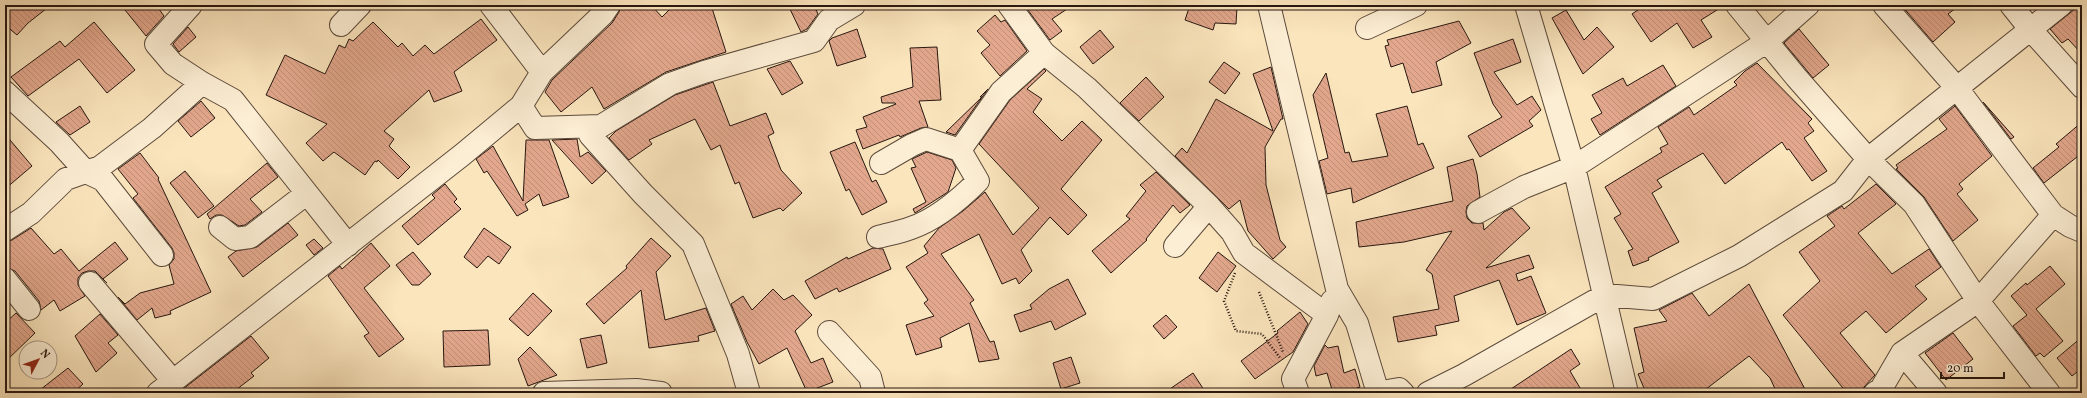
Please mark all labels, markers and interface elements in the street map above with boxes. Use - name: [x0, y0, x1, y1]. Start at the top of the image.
- north arrow: [18, 340, 58, 380]
- text: N: [36, 346, 53, 362]
- scale bar: [1941, 354, 2004, 380]
- text: 20 m: [1947, 361, 1974, 377]

